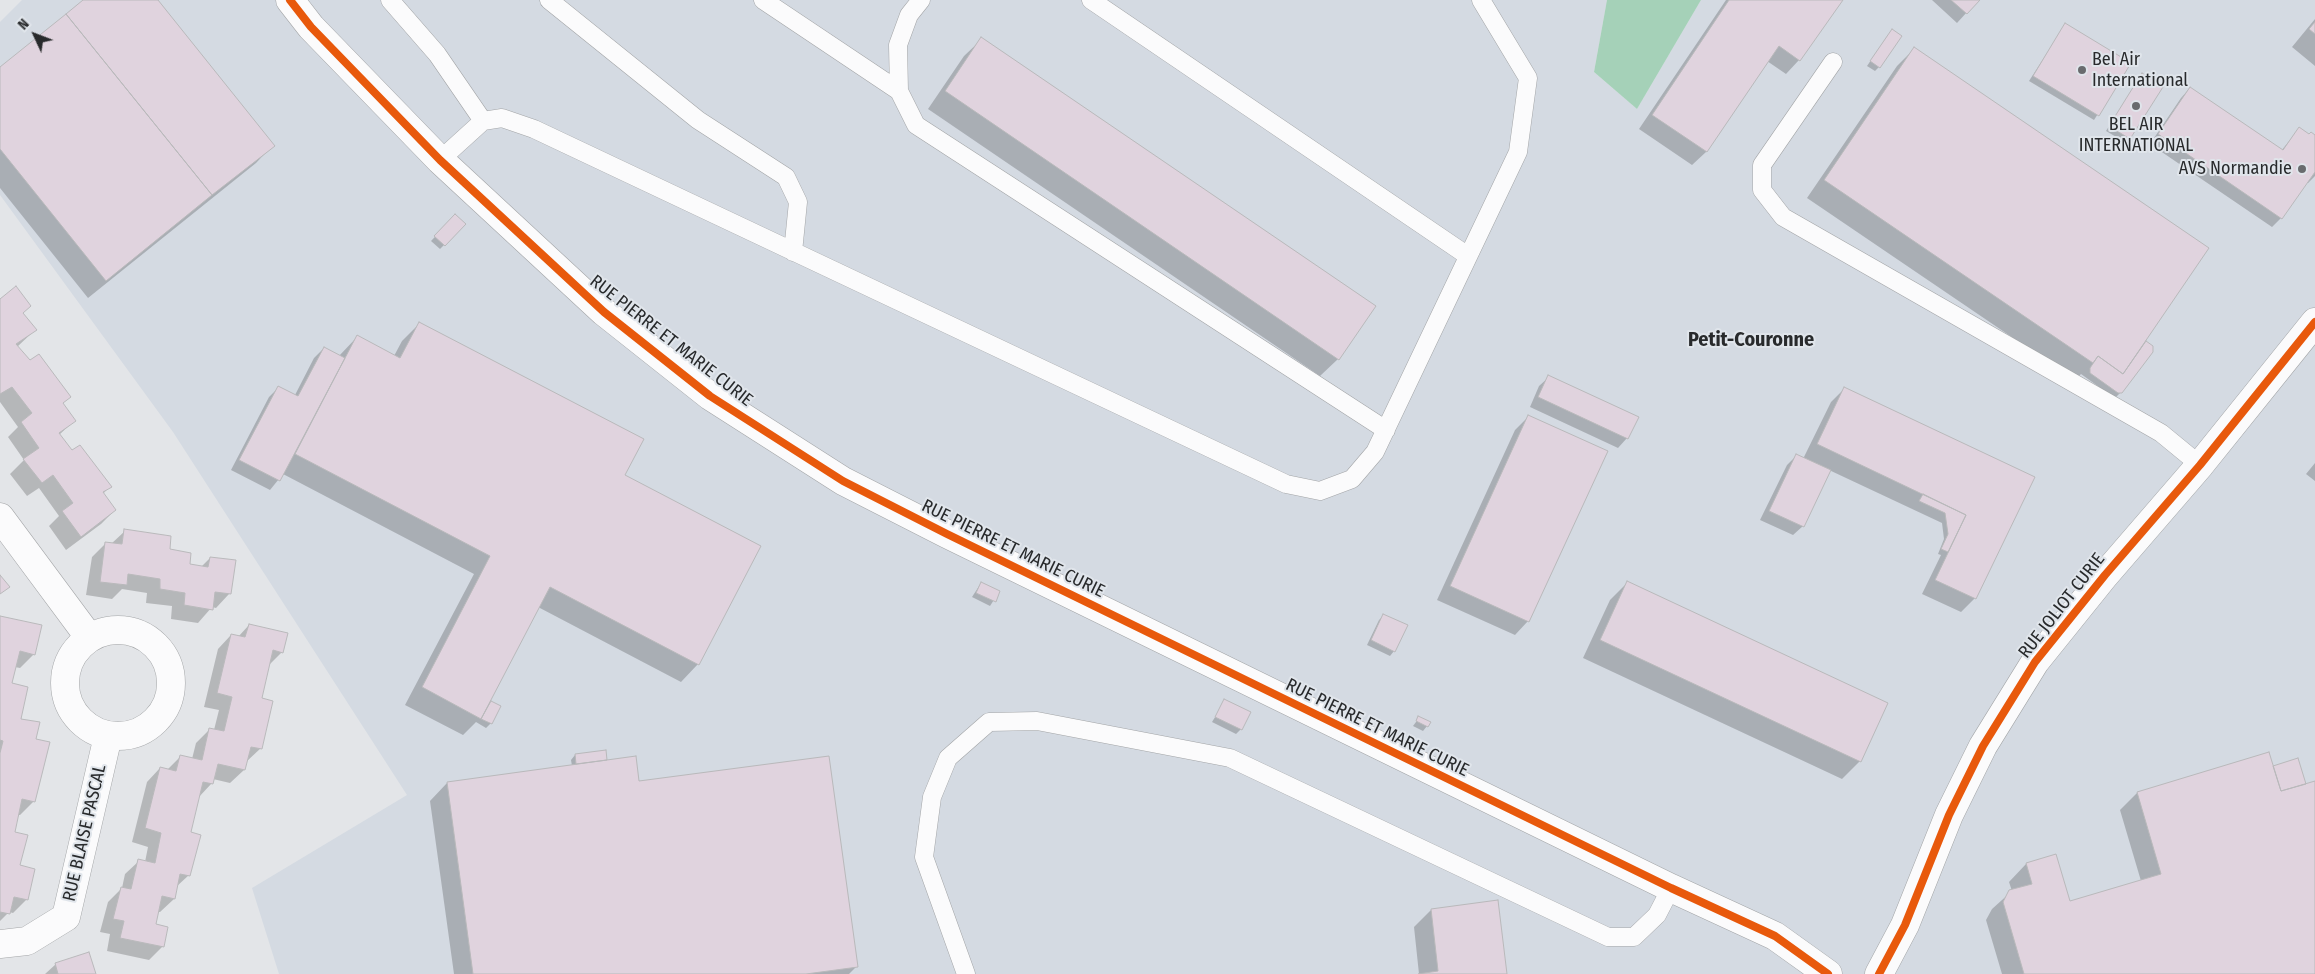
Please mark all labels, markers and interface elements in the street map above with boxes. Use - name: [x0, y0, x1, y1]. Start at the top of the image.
- north arrow: [10, 10, 60, 60]
- text: N: [15, 16, 33, 33]
- place label: Bel Air International: [2092, 49, 2188, 92]
- marker: Bel Air International: [2076, 64, 2088, 76]
- marker: BEL AIR INTERNATIONAL: [2130, 100, 2142, 112]
- place label: BEL AIR INTERNATIONAL: [2079, 114, 2193, 156]
- place label: AVS Normandie: [2179, 158, 2292, 180]
- marker: AVS Normandie: [2296, 163, 2308, 175]
- street label: RUE PIERRE ET MARIE CURIE: [585, 271, 757, 411]
- district label: Petit-Couronne: [1688, 328, 1814, 352]
- street label: RUE PIERRE ET MARIE CURIE: [918, 495, 1108, 603]
- street label: RUE JOLIOT CURIE: [2014, 549, 2110, 663]
- street label: RUE PIERRE ET MARIE CURIE: [1282, 674, 1472, 782]
- street label: RUE BLAISE PASCAL: [59, 762, 111, 904]

